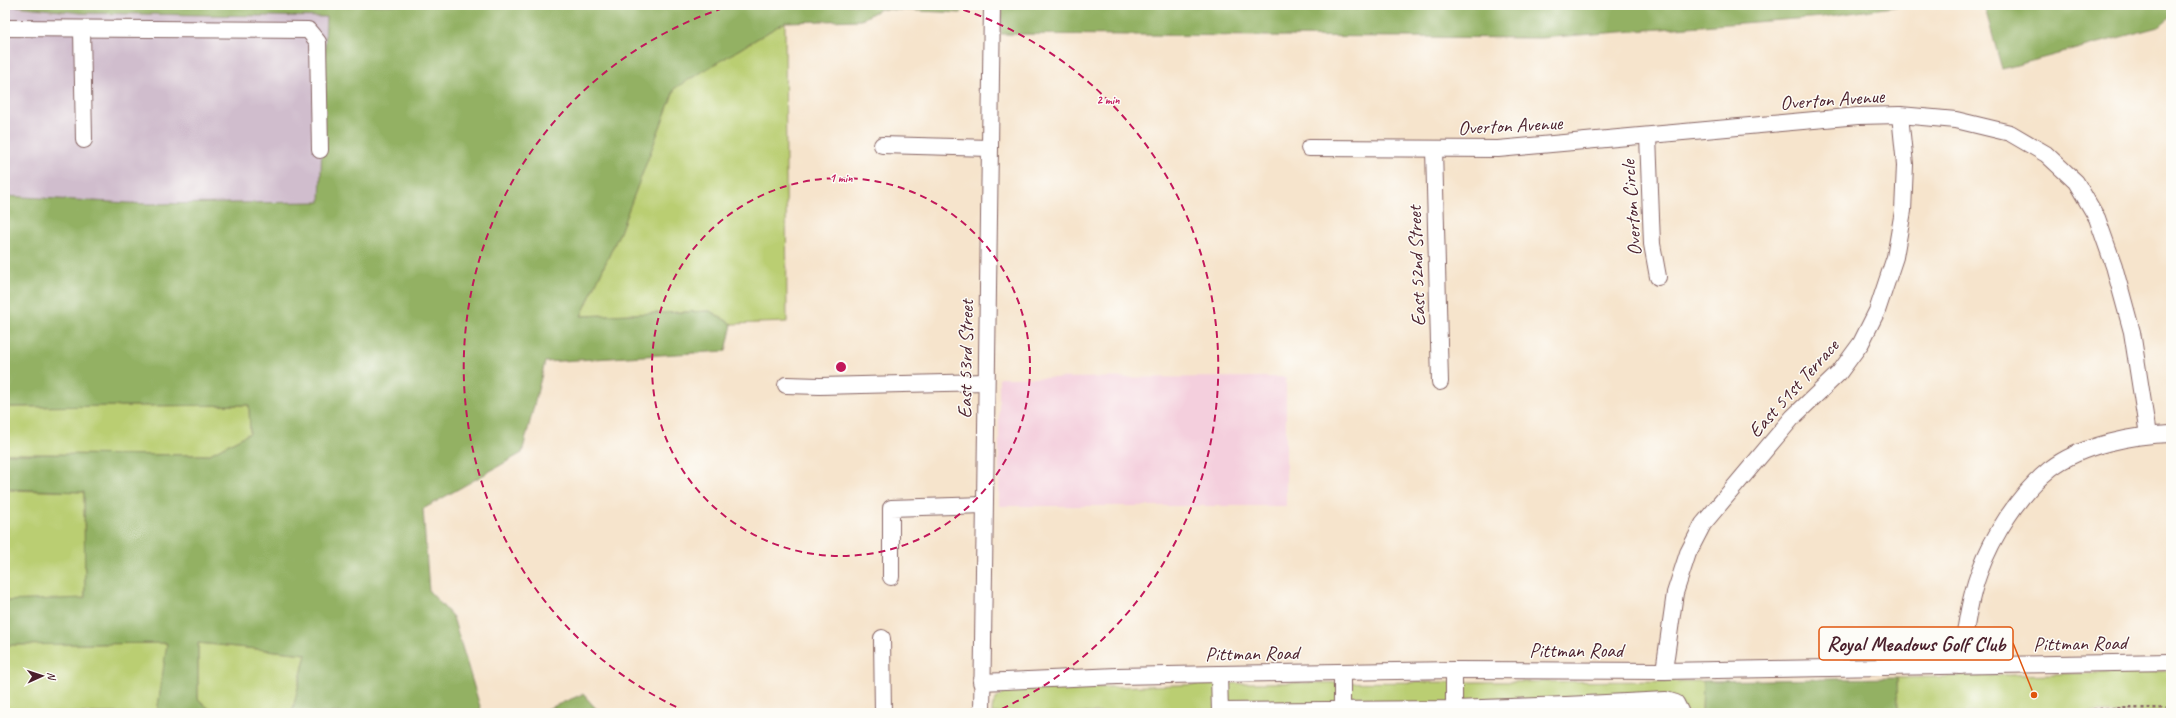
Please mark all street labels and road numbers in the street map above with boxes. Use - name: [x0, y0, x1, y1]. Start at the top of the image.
- street label: Overton Avenue: [1779, 83, 1886, 116]
- street label: Overton Avenue: [1457, 110, 1564, 141]
- street label: Overton Circle: [1616, 158, 1647, 257]
- street label: East 52nd Street: [1402, 203, 1431, 327]
- street label: East 53rd Street: [952, 297, 979, 419]
- street label: East 51st Terrace: [1743, 333, 1845, 443]
- street label: Pittman Road: [2033, 630, 2130, 657]
- street label: Pittman Road: [1529, 638, 1626, 663]
- street label: Pittman Road: [1205, 640, 1302, 667]

